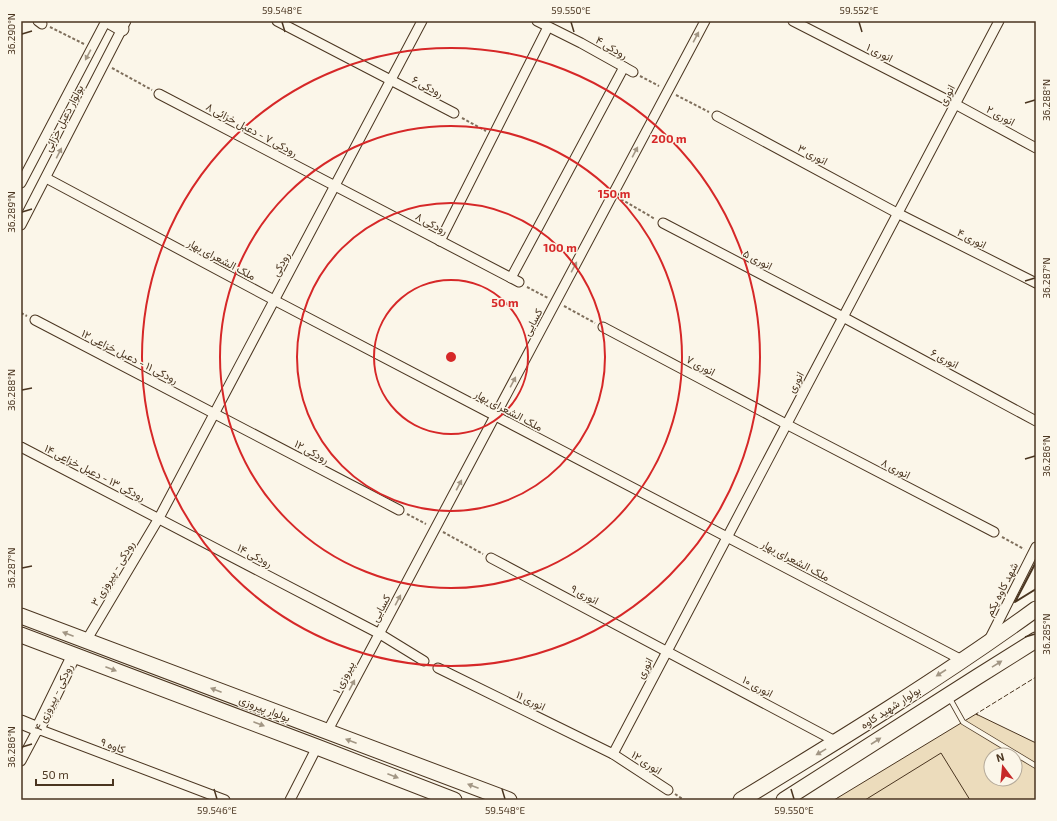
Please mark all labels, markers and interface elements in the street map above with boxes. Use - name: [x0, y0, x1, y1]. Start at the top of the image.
- text: 59.548°E: [262, 4, 302, 16]
- text: 59.550°E: [551, 4, 591, 16]
- text: 59.552°E: [840, 4, 879, 16]
- text: 36.290°N: [5, 13, 17, 55]
- one-way arrow: [693, 32, 699, 43]
- street label: رودکی ۴: [593, 33, 630, 62]
- street label: انوری ۱: [864, 40, 895, 65]
- one-way arrow: [85, 50, 91, 61]
- street label: رودکی ۶: [410, 72, 446, 101]
- text: 36.288°N: [1040, 79, 1052, 121]
- street label: بولوار دعبل خزائی: [41, 82, 86, 154]
- street label: انوری: [935, 82, 958, 108]
- street label: رودکی ۷ - دعبل خزائی ۸: [203, 99, 300, 160]
- street label: انوری ۲: [984, 102, 1017, 129]
- text: 200 m: [651, 131, 687, 145]
- street label: انوری ۳: [795, 141, 830, 168]
- one-way arrow: [632, 146, 638, 158]
- one-way arrow: [55, 148, 62, 159]
- text: 150 m: [598, 186, 630, 200]
- text: 36.289°N: [5, 191, 17, 233]
- street label: رودکی ۸: [413, 209, 451, 238]
- street label: انوری ۴: [955, 225, 989, 252]
- street label: ملک الشعرای بهار: [184, 235, 258, 283]
- text: 100 m: [543, 240, 577, 254]
- street label: انوری ۵: [741, 246, 775, 273]
- street label: رودکی: [268, 249, 293, 279]
- text: 36.287°N: [1040, 257, 1052, 299]
- one-way arrow: [571, 261, 577, 273]
- text: 50 m: [491, 295, 519, 309]
- street label: کسایی: [519, 306, 546, 338]
- street label: رودکی ۱۱ - دعبل خزاعی ۱۲: [79, 326, 181, 387]
- street label: انوری ۶: [928, 345, 961, 372]
- centre of rings: [444, 350, 458, 364]
- street label: انوری ۷: [684, 352, 718, 379]
- text: 36.288°N: [5, 369, 17, 411]
- street label: انوری: [784, 369, 807, 395]
- one-way arrow: [510, 376, 517, 388]
- street label: ملک الشعرای بهار: [471, 386, 545, 434]
- text: 36.286°N: [1040, 435, 1052, 477]
- street label: رودکی ۱۲: [292, 437, 332, 466]
- street label: رودکی ۱۳ - دعبل خزاعی ۱۴: [42, 441, 148, 504]
- street label: انوری ۸: [879, 455, 913, 482]
- one-way arrow: [455, 479, 462, 491]
- street label: ملک الشعرای بهار: [758, 536, 832, 584]
- street label: رودکی - پیروزی ۳: [87, 538, 138, 609]
- street label: رودکی ۱۴: [235, 540, 275, 571]
- text: 36.287°N: [5, 547, 17, 589]
- street label: شهد کاوه یکم: [982, 560, 1022, 619]
- street label: انوری ۹: [568, 581, 601, 608]
- street label: کسایی: [367, 592, 394, 624]
- one-way arrow: [395, 594, 401, 605]
- text: 36.285°N: [1040, 613, 1052, 655]
- one-way arrow: [62, 630, 74, 636]
- street label: انوری: [633, 655, 656, 681]
- street label: پیروزی ۱: [329, 659, 359, 696]
- street label: رودکی - پیروزی ۴: [31, 661, 77, 733]
- one-way arrow: [991, 661, 1003, 668]
- one-way arrow: [105, 666, 117, 672]
- one-way arrow: [936, 670, 947, 677]
- street label: انوری ۱۰: [740, 673, 775, 700]
- one-way arrow: [349, 679, 356, 691]
- street label: بولوار شهید کاوه: [857, 683, 923, 732]
- one-way arrow: [210, 686, 222, 692]
- street label: انوری ۱۱: [514, 687, 548, 714]
- street label: بولوار پیروزی: [237, 692, 292, 726]
- one-way arrow: [253, 722, 265, 728]
- text: 36.286°N: [5, 726, 17, 768]
- street label: کاوه ۹: [98, 734, 127, 757]
- one-way arrow: [344, 737, 356, 743]
- one-way arrow: [870, 738, 881, 745]
- street label: انوری ۱۲: [629, 747, 665, 777]
- north arrow: [983, 747, 1023, 787]
- one-way arrow: [815, 748, 827, 755]
- text: N: [994, 750, 1006, 764]
- scale bar: [36, 761, 113, 787]
- text: 50 m: [42, 767, 69, 781]
- one-way arrow: [388, 774, 400, 780]
- one-way arrow: [466, 783, 478, 789]
- text: 59.546°E: [197, 804, 237, 816]
- text: 59.548°E: [485, 804, 525, 816]
- text: 59.550°E: [774, 804, 814, 816]

